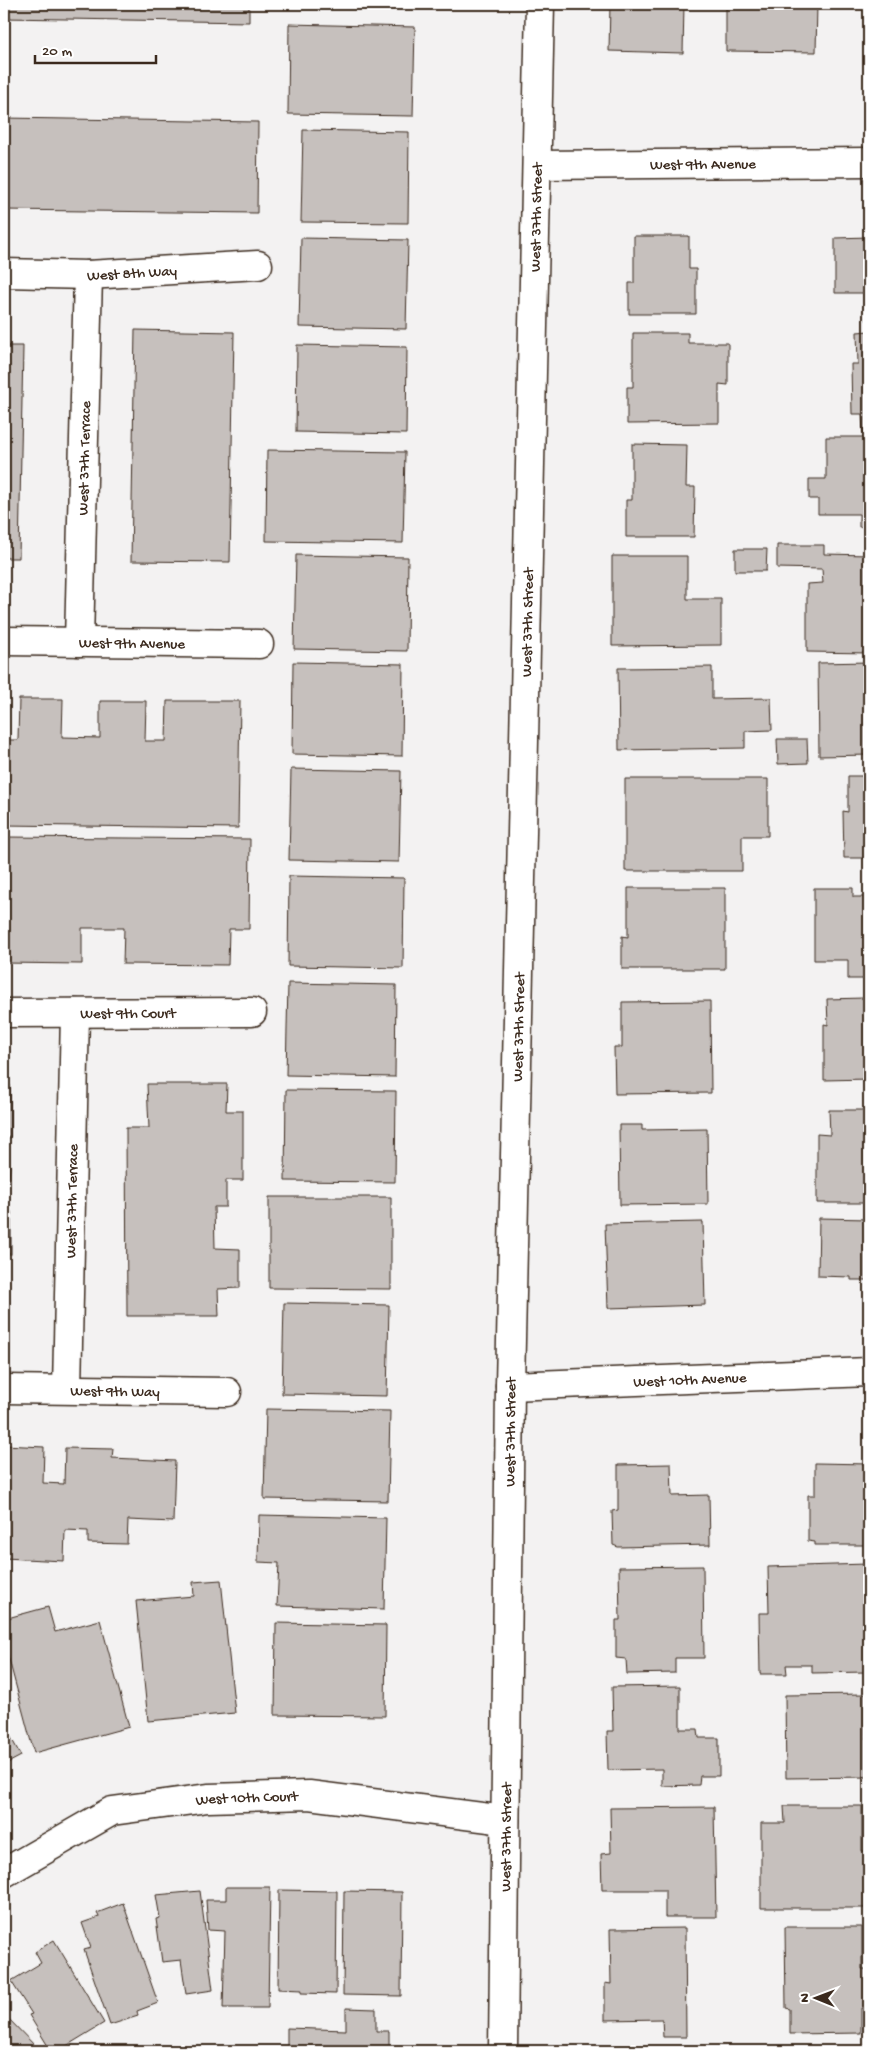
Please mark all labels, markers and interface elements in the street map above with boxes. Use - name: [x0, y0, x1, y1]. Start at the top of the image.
- scale bar: [35, 32, 156, 64]
- text: 20 m: [42, 43, 72, 61]
- street label: West 9th Avenue: [650, 156, 756, 175]
- street label: West 37th Street: [527, 161, 548, 272]
- street label: West 8th Way: [86, 263, 178, 286]
- street label: West 37th Terrace: [75, 400, 96, 516]
- street label: West 37th Street: [518, 566, 539, 677]
- street label: West 9th Avenue: [79, 635, 185, 654]
- street label: West 37th Street: [510, 971, 530, 1082]
- street label: West 9th Court: [80, 1005, 178, 1024]
- street label: West 37th Terrace: [63, 1143, 83, 1258]
- street label: West 10th Avenue: [633, 1370, 747, 1392]
- street label: West 37th Street: [502, 1375, 521, 1487]
- street label: West 9th Way: [70, 1383, 160, 1402]
- street label: West 37th Street: [498, 1781, 517, 1892]
- street label: West 10th Court: [195, 1788, 300, 1811]
- north arrow: [790, 1972, 840, 2022]
- text: N: [797, 1993, 814, 2003]

